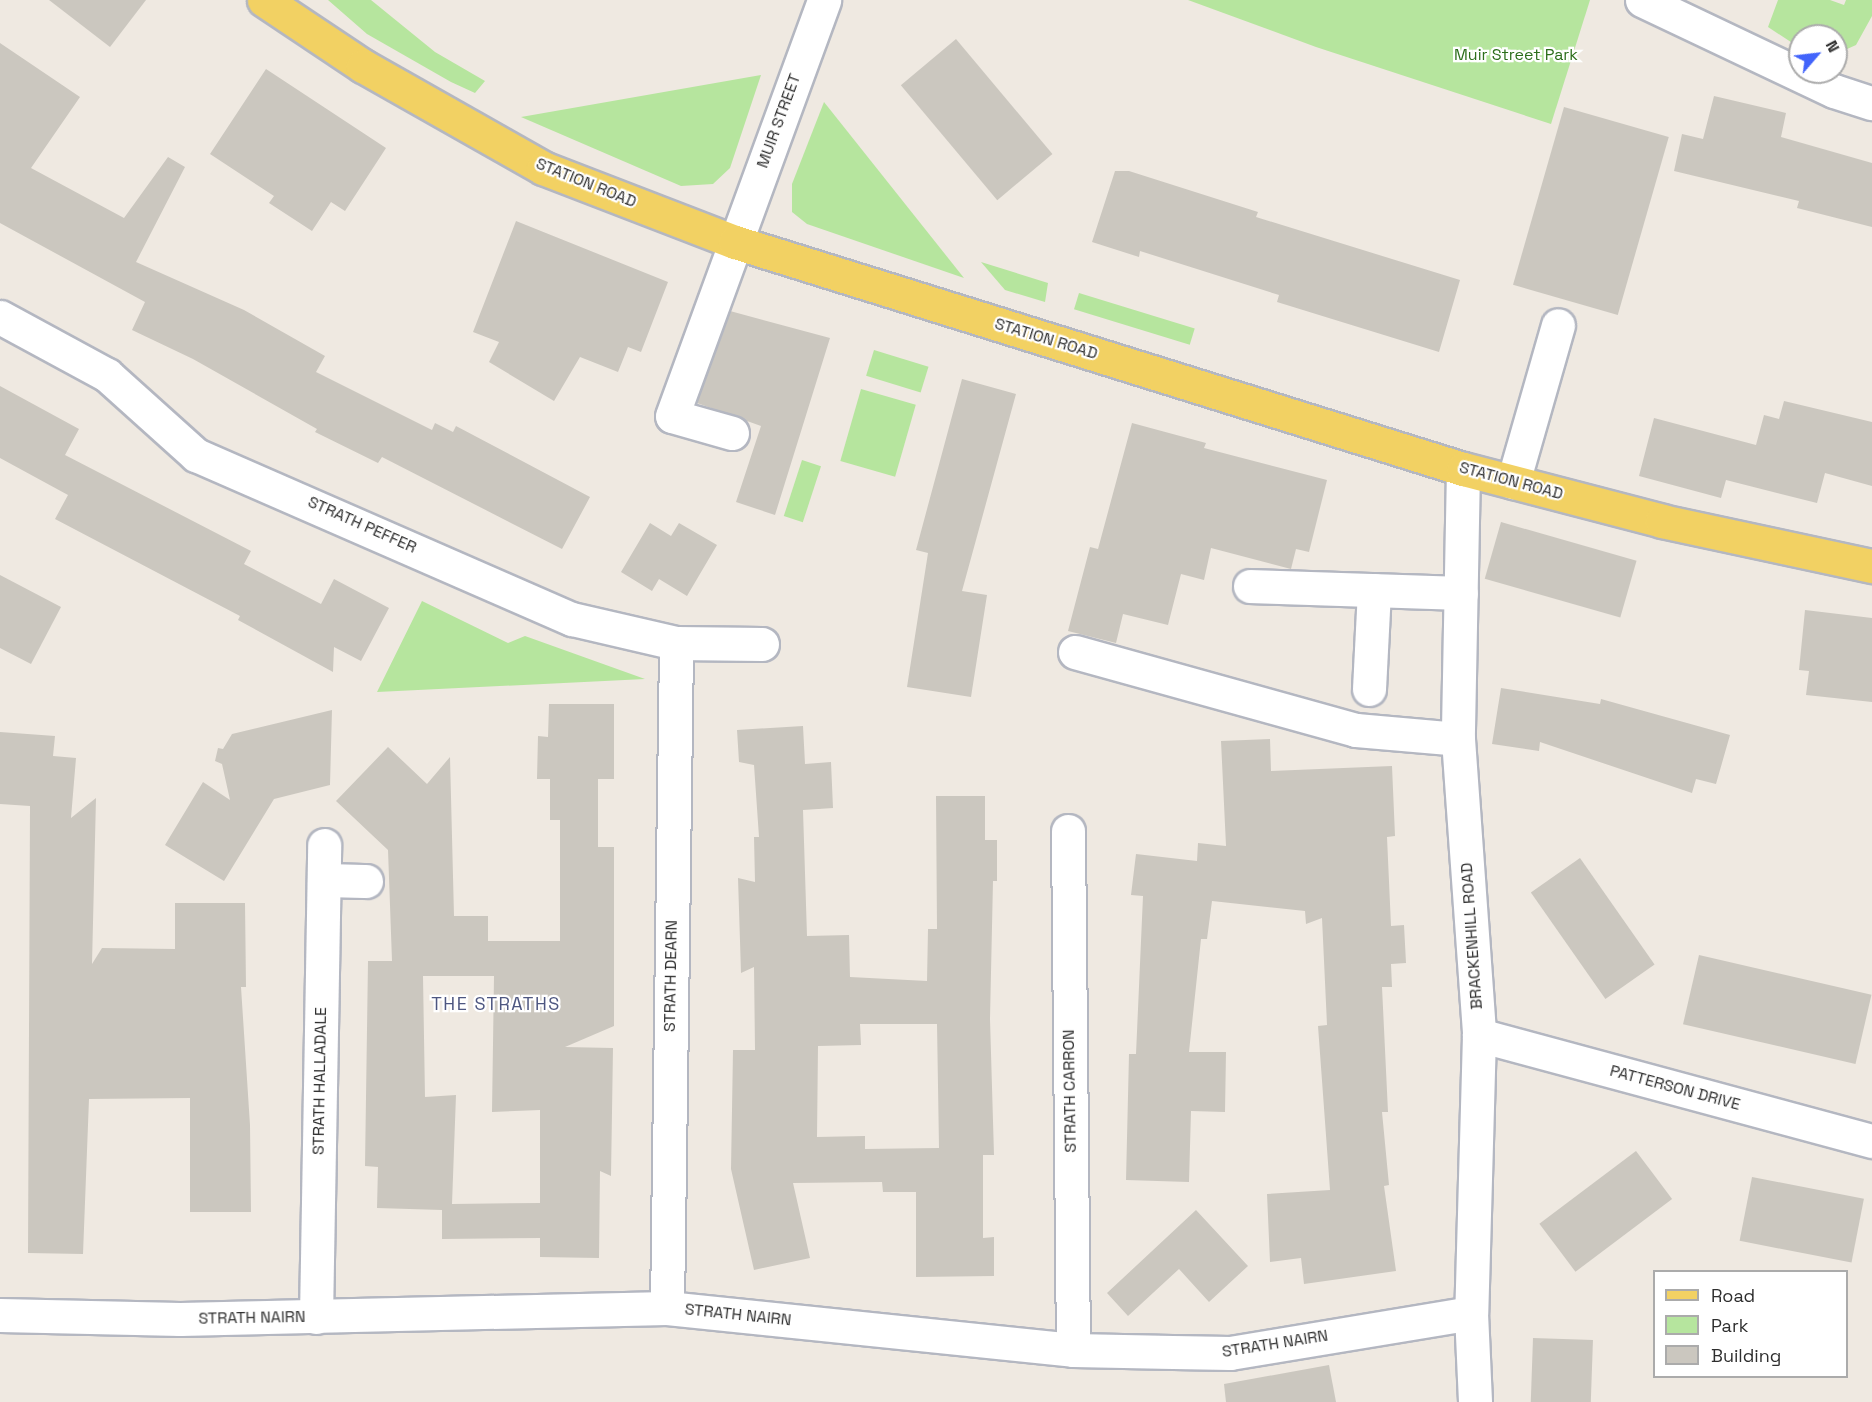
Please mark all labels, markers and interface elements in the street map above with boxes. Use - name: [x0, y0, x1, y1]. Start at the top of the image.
- north arrow: [1788, 24, 1848, 84]
- text: N: [1821, 37, 1844, 56]
- park label: Muir Street Park: [1454, 45, 1578, 65]
- street label: MUIR STREET: [753, 71, 805, 171]
- street label: STATION ROAD: [533, 154, 639, 212]
- street label: STATION ROAD: [992, 314, 1100, 364]
- street label: STATION ROAD: [1457, 458, 1565, 504]
- street label: STRATH PEFFER: [305, 492, 419, 558]
- street label: BRACKENHILL ROAD: [1457, 862, 1487, 1010]
- street label: STRATH DEARN: [660, 920, 682, 1032]
- district label: THE STRATHS: [431, 993, 561, 1015]
- street label: STRATH HALLADALE: [309, 1007, 331, 1155]
- street label: STRATH CARRON: [1059, 1029, 1081, 1153]
- street label: PATTERSON DRIVE: [1608, 1061, 1742, 1115]
- legend: [1653, 1270, 1848, 1378]
- text: Road: [1711, 1284, 1755, 1307]
- street label: STRATH NAIRN: [684, 1300, 792, 1330]
- street label: STRATH NAIRN: [198, 1307, 306, 1329]
- text: Park: [1711, 1314, 1748, 1337]
- street label: STRATH NAIRN: [1221, 1326, 1329, 1362]
- text: Building: [1711, 1344, 1781, 1367]

